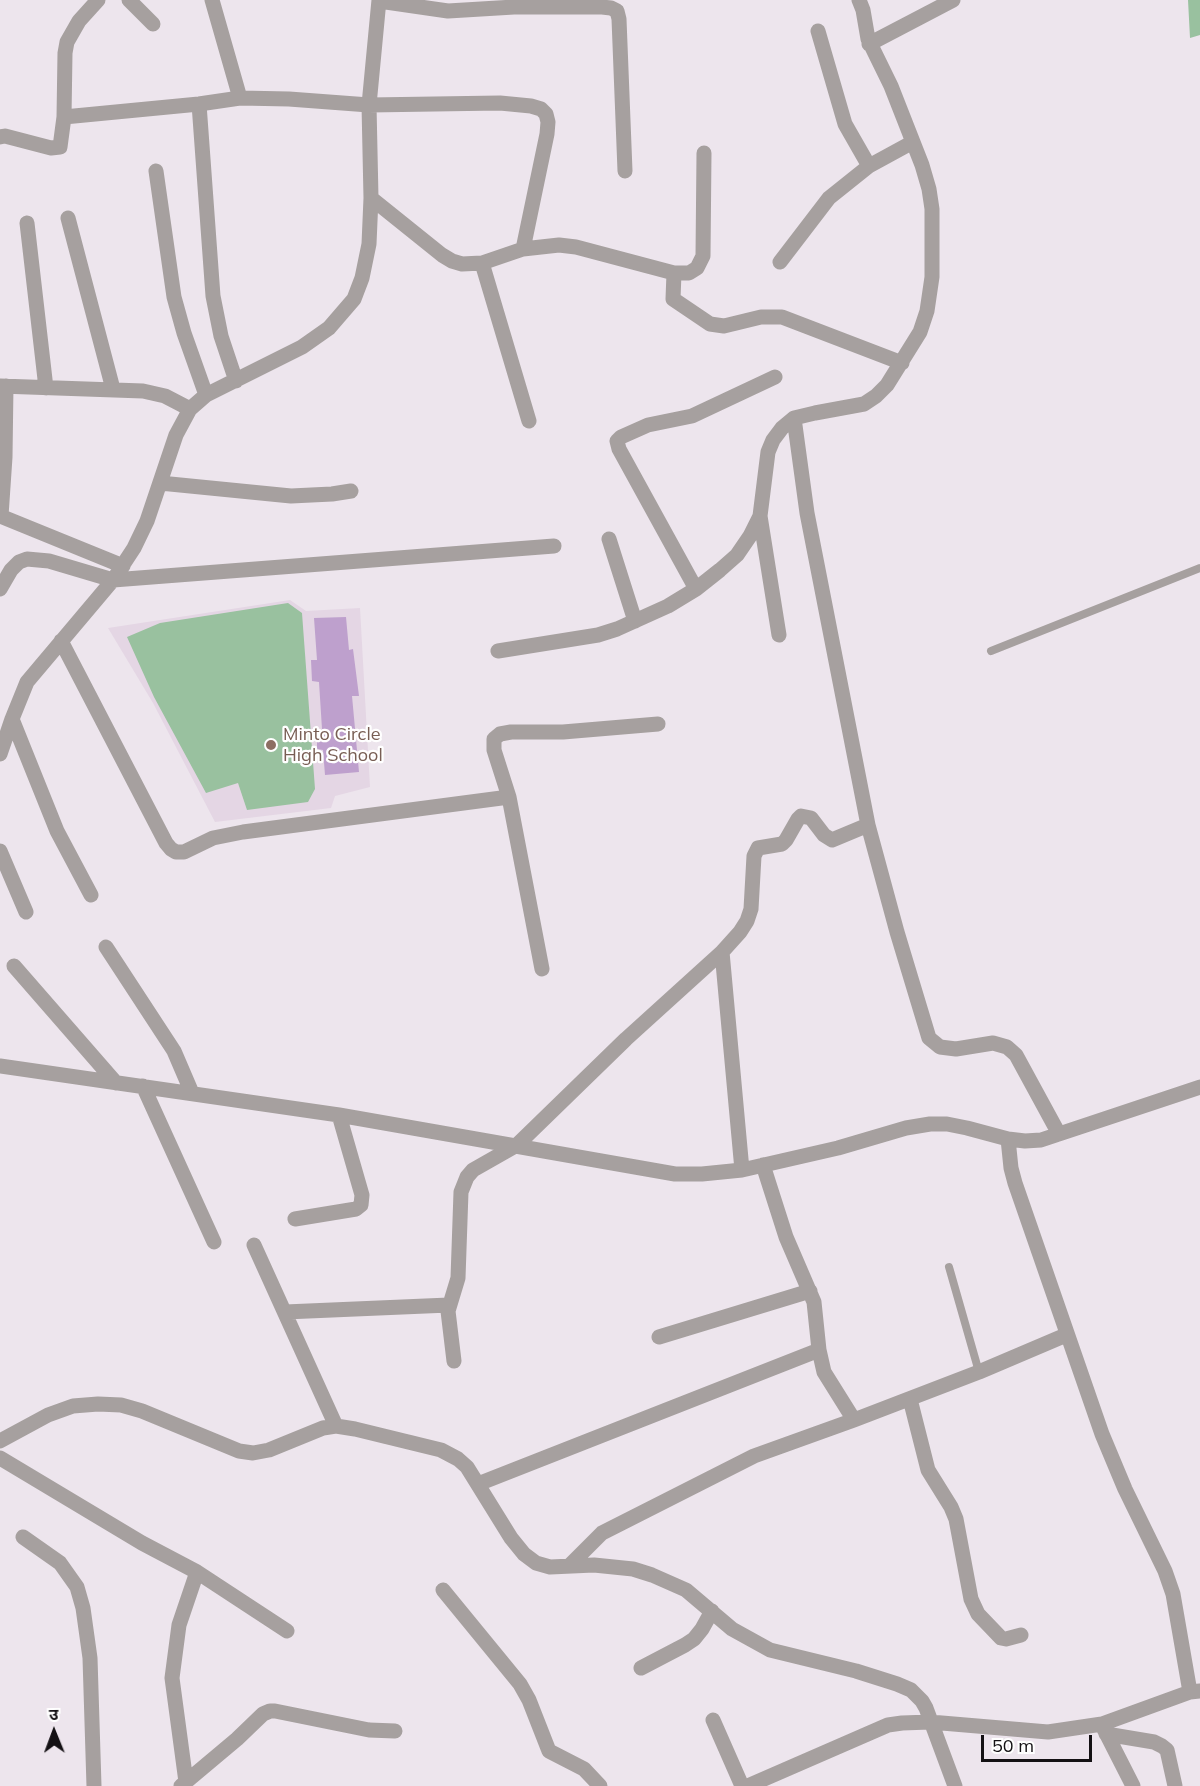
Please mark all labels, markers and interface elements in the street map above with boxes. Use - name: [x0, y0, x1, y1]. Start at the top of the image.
- place label: Minto Circle High School: [283, 724, 383, 766]
- marker: Minto Circle High School: [264, 738, 278, 752]
- north arrow: [24, 1702, 84, 1762]
- text: उ: [49, 1704, 59, 1724]
- scale bar: [984, 1723, 1095, 1761]
- text: 50 m: [992, 1734, 1034, 1757]

